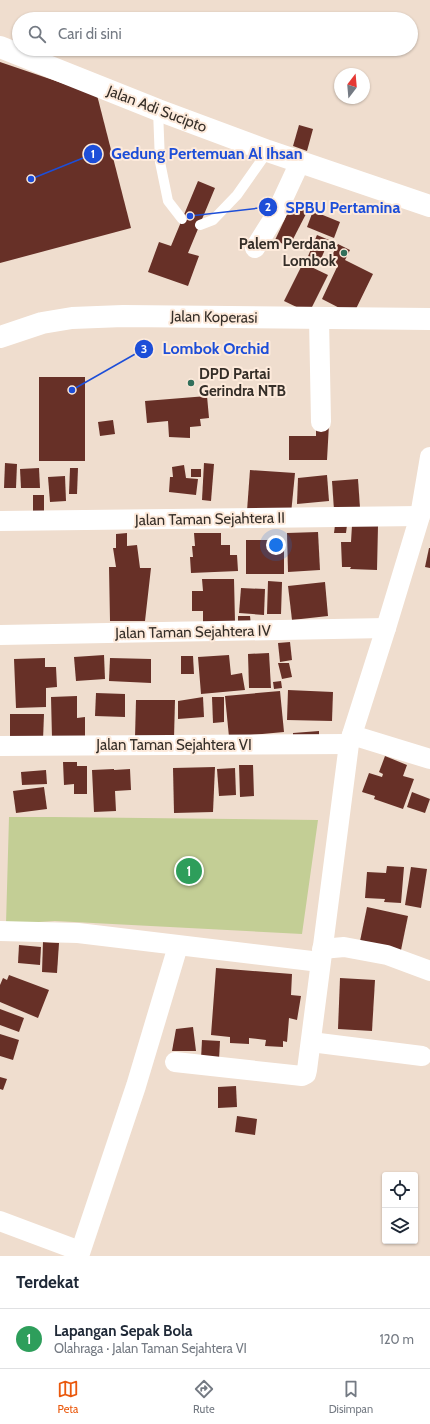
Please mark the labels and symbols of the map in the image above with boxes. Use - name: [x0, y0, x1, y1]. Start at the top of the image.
- north arrow: [334, 68, 370, 104]
- street label: Jalan Adi Sucipto: [104, 81, 209, 136]
- callout: Gedung Pertemuan Al Ihsan: [83, 140, 311, 168]
- text: Gedung Pertemuan Al Ihsan: [111, 144, 303, 163]
- text: 1: [91, 146, 95, 161]
- callout: SPBU Pertamina: [258, 193, 409, 221]
- text: SPBU Pertamina: [286, 198, 400, 217]
- text: 2: [265, 199, 271, 214]
- place label: Palem Perdana Lombok: [239, 235, 337, 270]
- marker: Palem Perdana Lombok: [339, 248, 349, 258]
- street label: Jalan Koperasi: [169, 307, 258, 327]
- callout: Lombok Orchid: [134, 335, 277, 363]
- text: Lombok Orchid: [163, 339, 269, 358]
- text: 3: [141, 341, 147, 356]
- place label: DPD Partai Gerindra NTB: [199, 365, 286, 400]
- marker: DPD Partai Gerindra NTB: [186, 378, 196, 388]
- street label: Jalan Taman Sejahtera II: [134, 509, 285, 529]
- your location: [266, 535, 286, 555]
- street label: Jalan Taman Sejahtera IV: [114, 622, 272, 642]
- street label: Jalan Taman Sejahtera VI: [95, 736, 252, 754]
- pin: 1: [176, 856, 202, 886]

